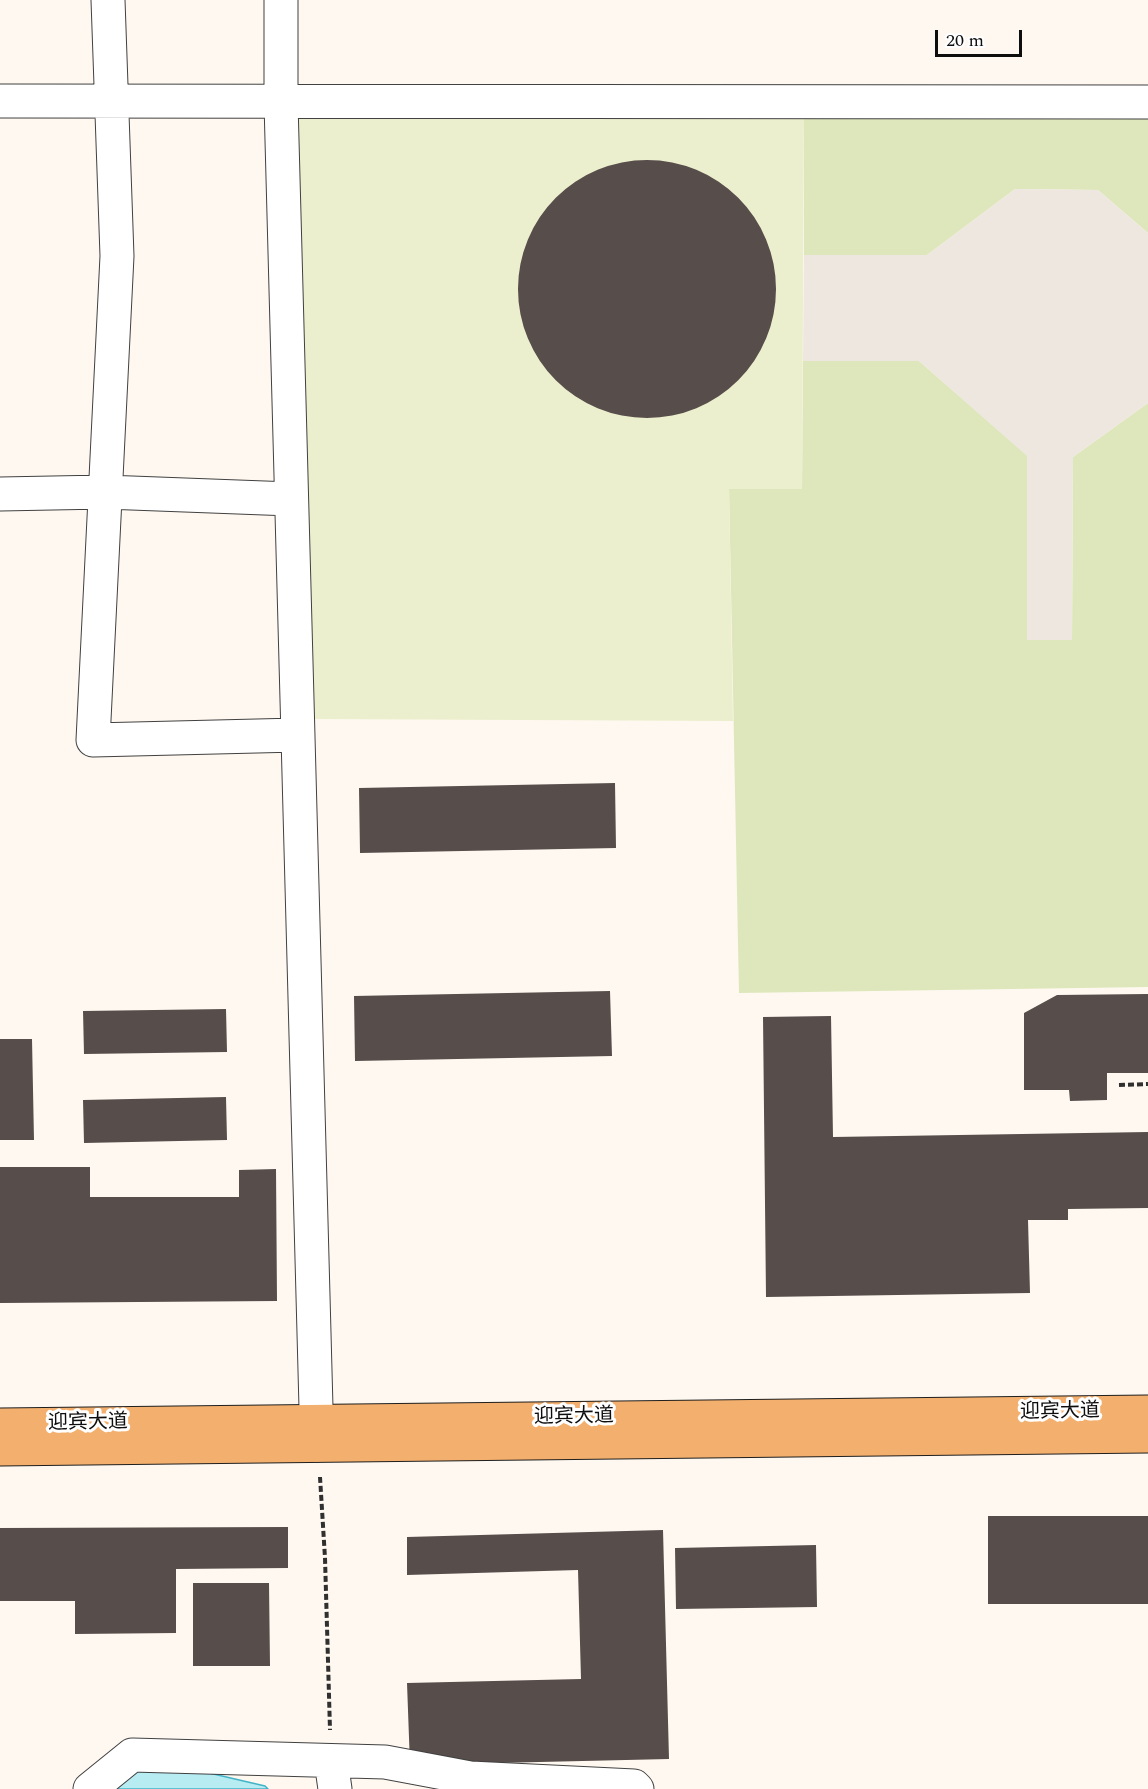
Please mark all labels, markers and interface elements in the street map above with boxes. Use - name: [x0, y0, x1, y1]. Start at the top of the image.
- scale bar: [938, 18, 1025, 56]
- text: 20 m: [946, 27, 984, 54]
- street label: 迎宾大道: [1020, 1400, 1100, 1426]
- street label: 迎宾大道: [534, 1405, 614, 1431]
- street label: 迎宾大道: [48, 1411, 128, 1437]

